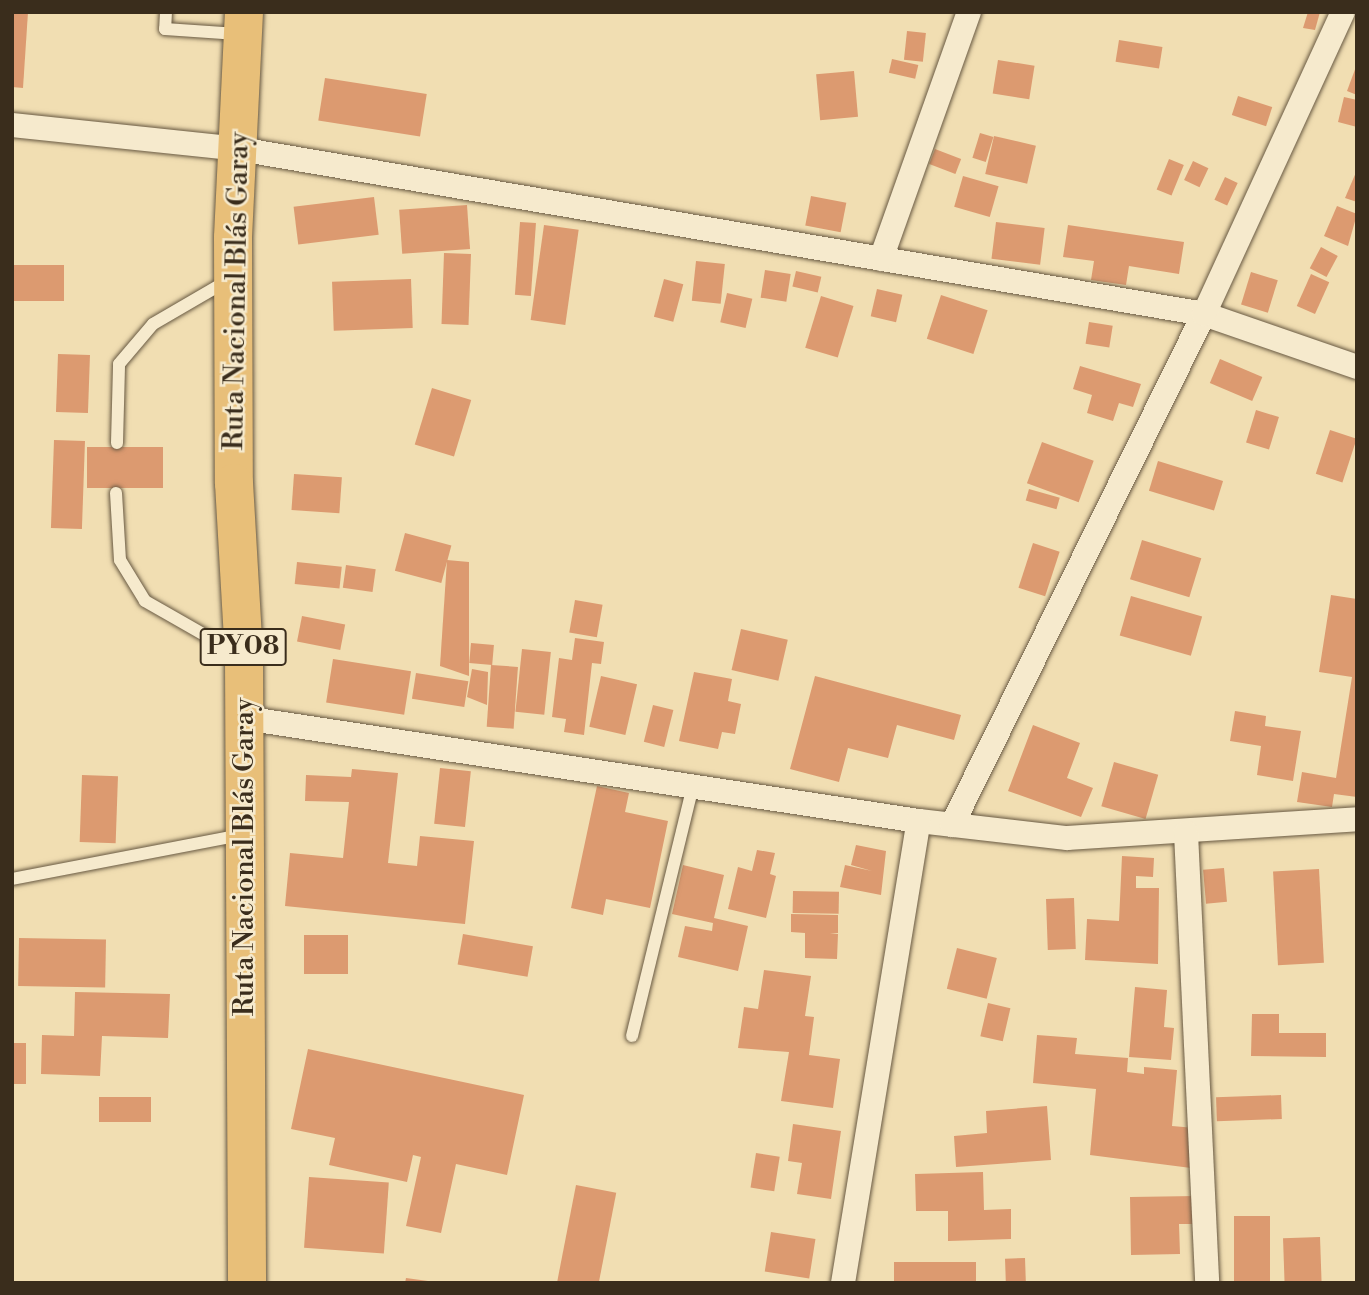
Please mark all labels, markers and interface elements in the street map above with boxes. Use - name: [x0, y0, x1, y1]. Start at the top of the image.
- street label: Ruta Nacional Blás Garay: [217, 131, 257, 451]
- road number: PY08: [199, 624, 287, 670]
- street label: Ruta Nacional Blás Garay: [228, 698, 262, 1016]

